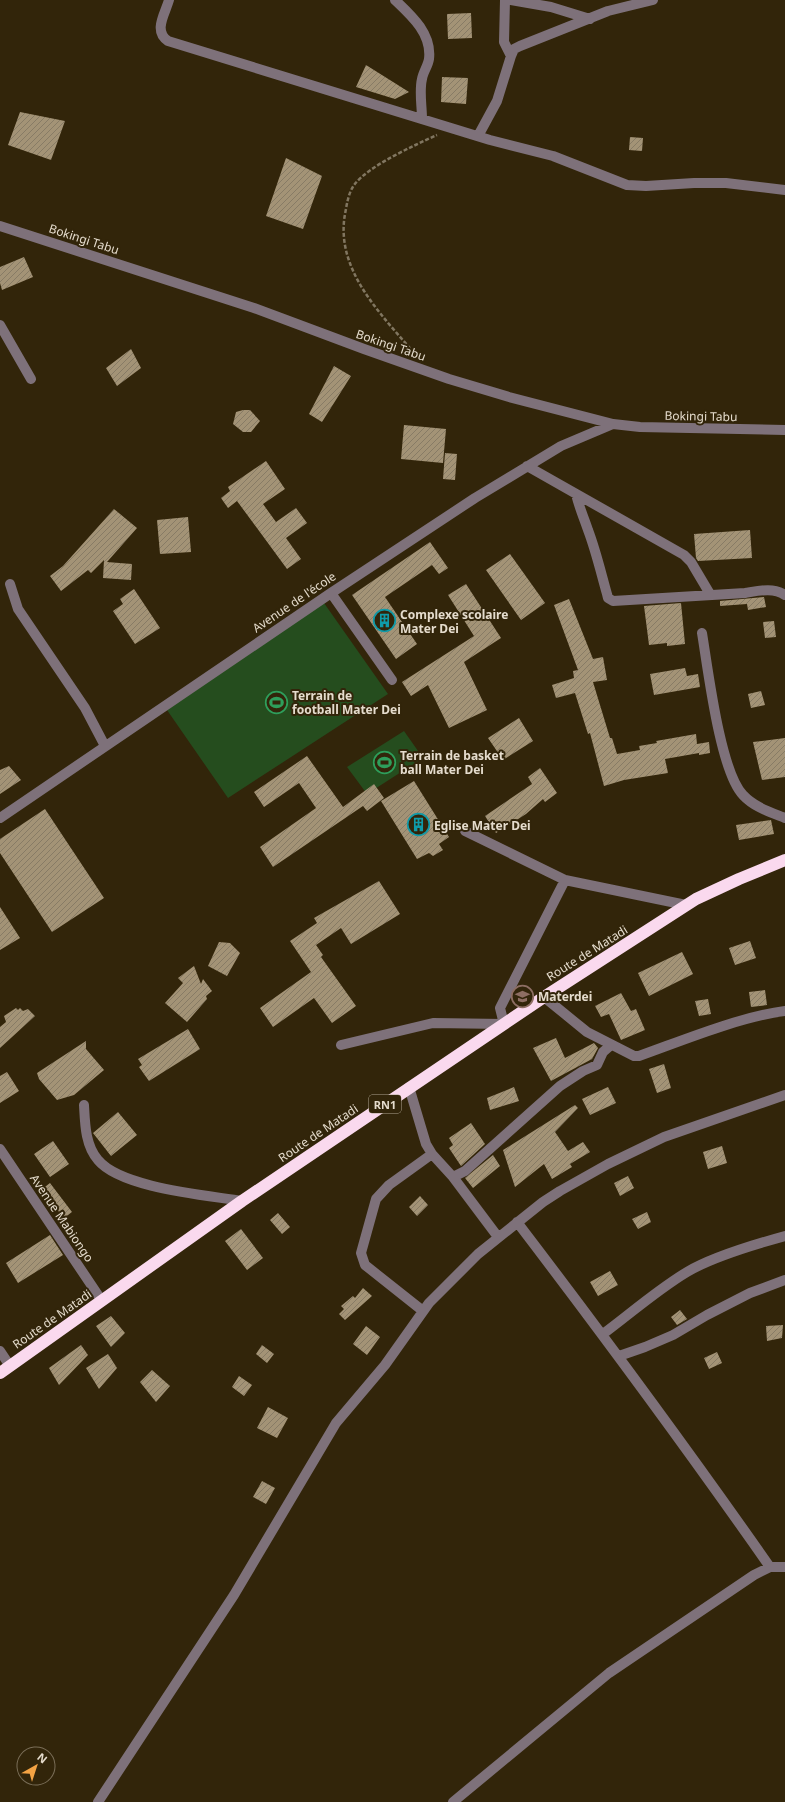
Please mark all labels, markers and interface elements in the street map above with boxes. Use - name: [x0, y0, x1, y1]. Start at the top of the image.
- street label: Bokingi Tabu: [47, 220, 121, 258]
- street label: Bokingi Tabu: [354, 325, 428, 365]
- street label: Bokingi Tabu: [664, 407, 738, 425]
- street label: Avenue de l'école: [249, 568, 339, 636]
- place label: Complexe scolaire Mater Dei: [400, 606, 508, 637]
- building icon: Complexe scolaire Mater Dei: [372, 608, 398, 634]
- place label: Terrain de football Mater Dei: [292, 687, 401, 718]
- sports icon: Terrain de football Mater Dei: [264, 689, 290, 715]
- place label: Terrain de basket ball Mater Dei: [400, 747, 504, 778]
- sports icon: Terrain de basket ball Mater Dei: [372, 749, 398, 775]
- building icon: Eglise Mater Dei: [406, 812, 432, 838]
- place label: Eglise Mater Dei: [434, 817, 531, 834]
- street label: Route de Matadi: [543, 921, 631, 985]
- school or university icon: Materdei: [510, 983, 536, 1009]
- place label: Materdei: [538, 988, 592, 1005]
- road number: RN1: [369, 1095, 401, 1113]
- street label: Route de Matadi: [275, 1100, 361, 1166]
- street label: Avenue Mabiongo: [26, 1171, 98, 1265]
- street label: Route de Matadi: [9, 1285, 95, 1353]
- north arrow: [16, 1746, 56, 1786]
- text: N: [34, 1749, 51, 1766]

